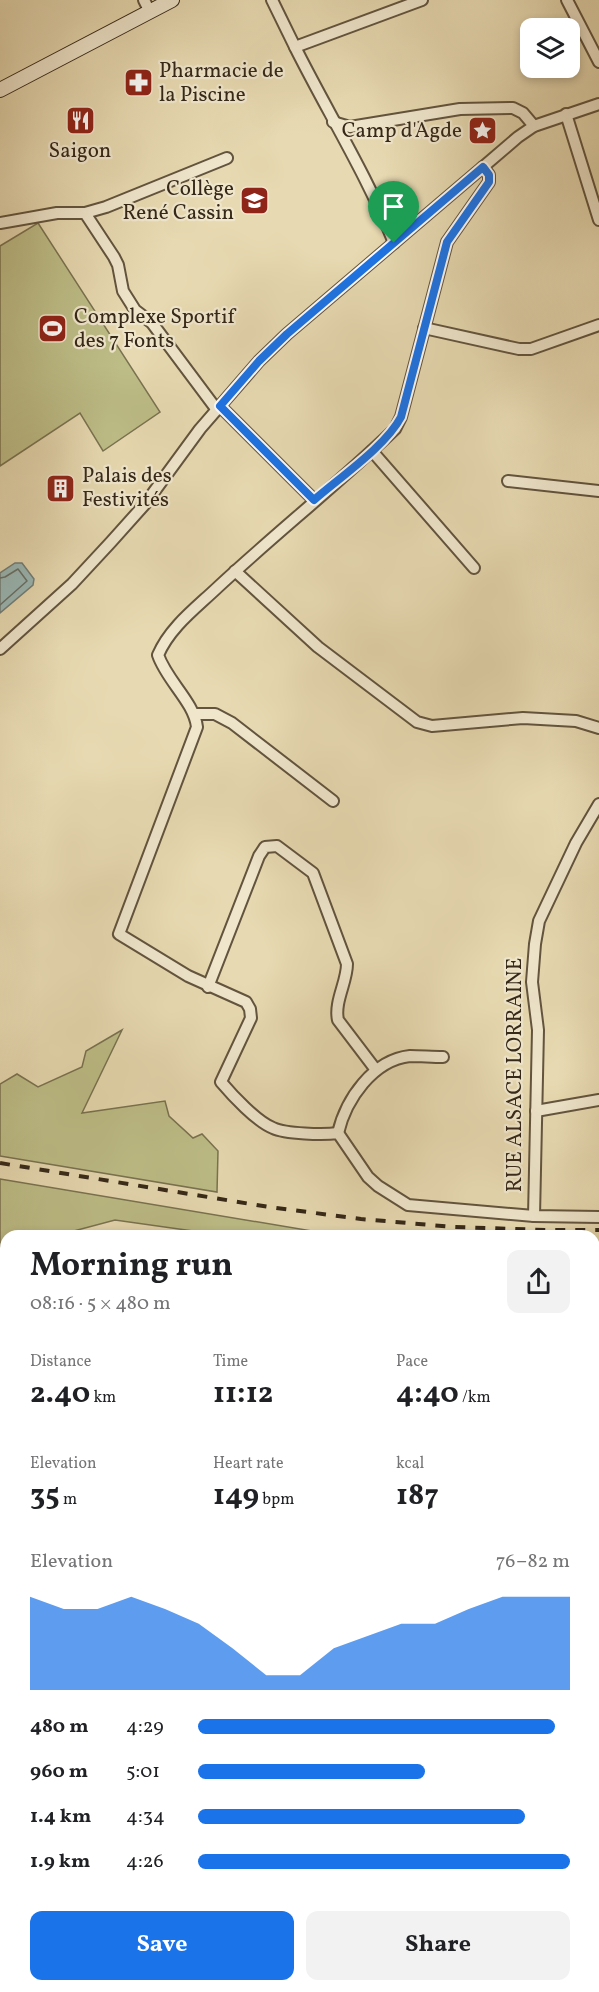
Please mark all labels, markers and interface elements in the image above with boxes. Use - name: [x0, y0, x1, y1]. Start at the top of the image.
- map controls: [520, 18, 580, 78]
- button: layers: [520, 18, 580, 78]
- place label: Pharmacie de la Piscine: [159, 57, 284, 110]
- pharmacy icon: Pharmacie de la Piscine: [122, 67, 154, 99]
- restaurant icon: Saigon: [64, 104, 96, 136]
- place icon: Camp d'Agde: [467, 115, 499, 147]
- place label: Camp d'Agde: [342, 117, 462, 146]
- place label: Saigon: [49, 137, 111, 166]
- place label: Collège René Cassin: [122, 175, 234, 228]
- pin: [368, 181, 419, 243]
- school or university icon: Collège René Cassin: [239, 185, 271, 217]
- icon: arrive: [377, 190, 410, 223]
- place label: Complexe Sportif des 7 Fonts: [74, 303, 236, 356]
- sports icon: Complexe Sportif des 7 Fonts: [37, 313, 69, 345]
- place label: Palais des Festivités: [82, 462, 172, 515]
- building icon: Palais des Festivités: [45, 472, 77, 504]
- street label: RUE ALSACE LORRAINE: [501, 958, 530, 1192]
- text: Morning run: [30, 1244, 233, 1290]
- button: share: [507, 1250, 570, 1313]
- text: 08:16 · 5 × 480 m: [30, 1290, 171, 1318]
- text: Distance: [30, 1351, 91, 1373]
- text: Time: [213, 1351, 248, 1373]
- text: Pace: [396, 1351, 428, 1373]
- text: 2.40: [30, 1373, 90, 1415]
- text: 11:12: [213, 1373, 273, 1415]
- text: 4:40: [396, 1373, 459, 1415]
- text: km: [90, 1387, 116, 1409]
- text: /km: [459, 1387, 491, 1409]
- text: Elevation: [30, 1453, 97, 1475]
- text: Heart rate: [213, 1453, 284, 1475]
- text: kcal: [396, 1453, 424, 1475]
- text: 35: [30, 1475, 60, 1517]
- text: 149: [213, 1475, 259, 1517]
- text: 187: [396, 1475, 439, 1517]
- text: m: [60, 1489, 77, 1511]
- text: bpm: [259, 1489, 294, 1511]
- text: Elevation: [30, 1548, 113, 1576]
- text: 76–82 m: [496, 1548, 570, 1576]
- text: 480 m: [30, 1713, 89, 1741]
- text: 4:29: [126, 1713, 164, 1741]
- text: 960 m: [30, 1758, 88, 1786]
- text: 5:01: [126, 1758, 160, 1786]
- text: 1.4 km: [30, 1803, 91, 1831]
- text: 4:34: [126, 1803, 165, 1831]
- text: 1.9 km: [30, 1848, 90, 1876]
- text: 4:26: [126, 1848, 164, 1876]
- button: Save: [30, 1911, 294, 1980]
- button: Share: [306, 1911, 570, 1980]

